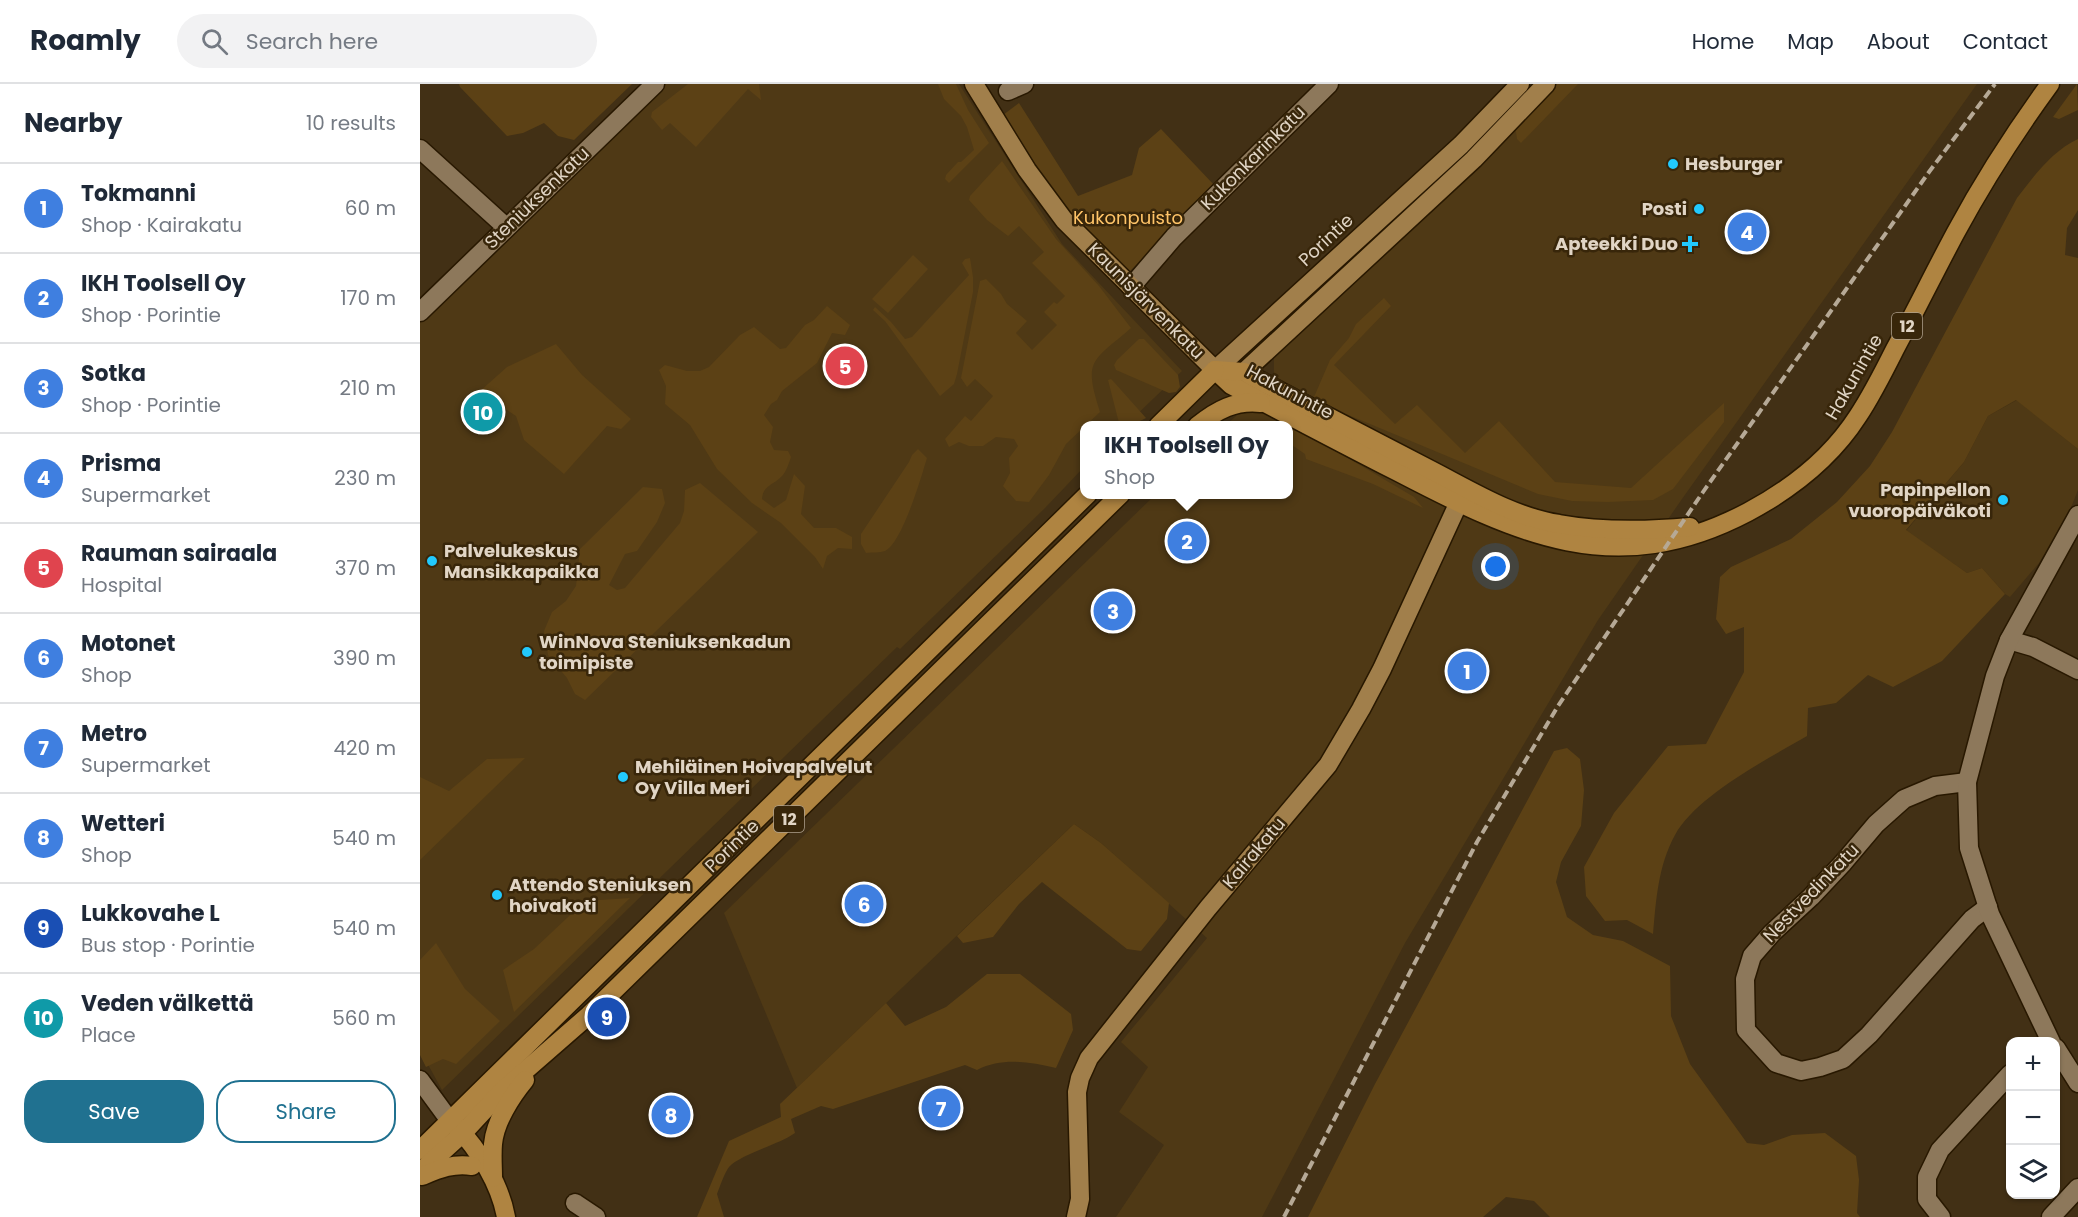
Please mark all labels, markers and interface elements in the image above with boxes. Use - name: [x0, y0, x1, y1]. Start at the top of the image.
- search box: [177, 14, 597, 68]
- text: Roamly: [30, 21, 141, 60]
- icon: search: [198, 25, 231, 58]
- text: Search here: [246, 26, 378, 57]
- text: Home: [1692, 27, 1754, 56]
- text: Map: [1787, 27, 1834, 56]
- text: About: [1867, 27, 1930, 56]
- text: Contact: [1963, 27, 2048, 56]
- street label: Kukonkarinkatu: [1195, 100, 1310, 215]
- text: Nearby: [24, 105, 122, 141]
- text: 10 results: [306, 109, 396, 137]
- street label: Steniuksenkatu: [479, 141, 594, 254]
- place label: Hesburger: [1685, 151, 1783, 176]
- marker: Hesburger: [1666, 157, 1680, 171]
- text: Tokmanni: [81, 178, 196, 209]
- text: 1: [40, 194, 47, 222]
- text: 60 m: [345, 194, 396, 222]
- place label: Posti: [1642, 196, 1687, 221]
- marker: Posti: [1692, 202, 1706, 216]
- park label: Kukonpuisto: [1073, 205, 1183, 230]
- street label: Porintie: [1293, 208, 1359, 272]
- pin: 4: [1728, 210, 1766, 254]
- text: Shop · Kairakatu: [81, 211, 242, 239]
- place label: Apteekki Duo: [1555, 231, 1678, 256]
- street label: Kaunisjärvenkatu: [1083, 237, 1210, 364]
- marker: Apteekki Duo: [1683, 237, 1697, 251]
- text: IKH Toolsell Oy: [81, 268, 246, 299]
- text: 2: [38, 284, 49, 312]
- text: 170 m: [340, 284, 396, 312]
- text: Shop · Porintie: [81, 301, 221, 329]
- road number: 12: [1892, 313, 1922, 339]
- street label: Hakunintie: [1819, 329, 1888, 424]
- pin: 5: [826, 344, 864, 388]
- text: Sotka: [81, 358, 146, 389]
- street label: Hakunintie: [1242, 358, 1338, 425]
- text: 3: [37, 374, 50, 402]
- text: 210 m: [340, 374, 396, 402]
- pin: 10: [464, 390, 502, 434]
- text: Shop · Porintie: [81, 391, 221, 419]
- popup: [1080, 421, 1293, 499]
- text: IKH Toolsell Oy: [1104, 430, 1269, 461]
- text: Prisma: [81, 448, 161, 479]
- text: Shop: [1104, 463, 1155, 491]
- text: 4: [37, 464, 50, 492]
- text: 230 m: [334, 464, 396, 492]
- place label: Papinpellon vuoropäiväkoti: [1849, 477, 1991, 523]
- text: Supermarket: [81, 481, 210, 509]
- marker: Papinpellon vuoropäiväkoti: [1996, 493, 2010, 507]
- pin: 2: [1168, 518, 1206, 564]
- text: Rauman sairaala: [81, 538, 277, 569]
- place label: Palvelukeskus Mansikkapaikka: [444, 538, 599, 584]
- your location: [1481, 552, 1510, 581]
- text: 5: [37, 554, 50, 582]
- text: 370 m: [335, 554, 396, 582]
- marker: Palvelukeskus Mansikkapaikka: [425, 554, 439, 568]
- text: Hospital: [81, 571, 162, 599]
- pin: 3: [1094, 588, 1132, 634]
- text: Motonet: [81, 628, 175, 659]
- place label: WinNova Steniuksenkadun toimipiste: [539, 629, 791, 675]
- text: 6: [37, 644, 50, 672]
- text: 390 m: [333, 644, 396, 672]
- marker: WinNova Steniuksenkadun toimipiste: [520, 645, 534, 659]
- pin: 1: [1448, 648, 1486, 694]
- text: Shop: [81, 661, 132, 689]
- text: Metro: [81, 718, 147, 749]
- text: 7: [38, 734, 49, 762]
- text: 420 m: [333, 734, 396, 762]
- text: Supermarket: [81, 751, 210, 779]
- place label: Mehiläinen Hoivapalvelut Oy Villa Meri: [635, 754, 872, 800]
- marker: Mehiläinen Hoivapalvelut Oy Villa Meri: [616, 770, 630, 784]
- road number: 12: [774, 806, 804, 832]
- text: Wetteri: [81, 808, 165, 839]
- street label: Kairakatu: [1216, 812, 1291, 894]
- street label: Porintie: [699, 813, 764, 878]
- text: 8: [37, 824, 50, 852]
- text: 540 m: [332, 824, 396, 852]
- street label: Nestvedinkatu: [1757, 838, 1864, 948]
- text: Shop: [81, 841, 132, 869]
- place label: Attendo Steniuksen hoivakoti: [509, 872, 691, 918]
- pin: 6: [844, 882, 884, 926]
- marker: Attendo Steniuksen hoivakoti: [490, 888, 504, 902]
- text: Lukkovahe L: [81, 898, 220, 929]
- text: 9: [37, 914, 50, 942]
- text: 540 m: [332, 914, 396, 942]
- text: Bus stop · Porintie: [81, 931, 255, 959]
- text: Veden välkettä: [81, 988, 254, 1019]
- pin: 9: [588, 994, 627, 1040]
- text: 10: [33, 1004, 54, 1032]
- text: 560 m: [332, 1004, 396, 1032]
- text: Place: [81, 1021, 136, 1049]
- map controls: [2006, 1037, 2060, 1199]
- button: +: [2006, 1037, 2060, 1091]
- button: Save: [24, 1080, 204, 1143]
- button: Share: [216, 1080, 396, 1143]
- pin: 7: [922, 1086, 960, 1130]
- button: −: [2006, 1091, 2060, 1145]
- pin: 8: [652, 1092, 690, 1138]
- button: layers: [2006, 1145, 2060, 1199]

